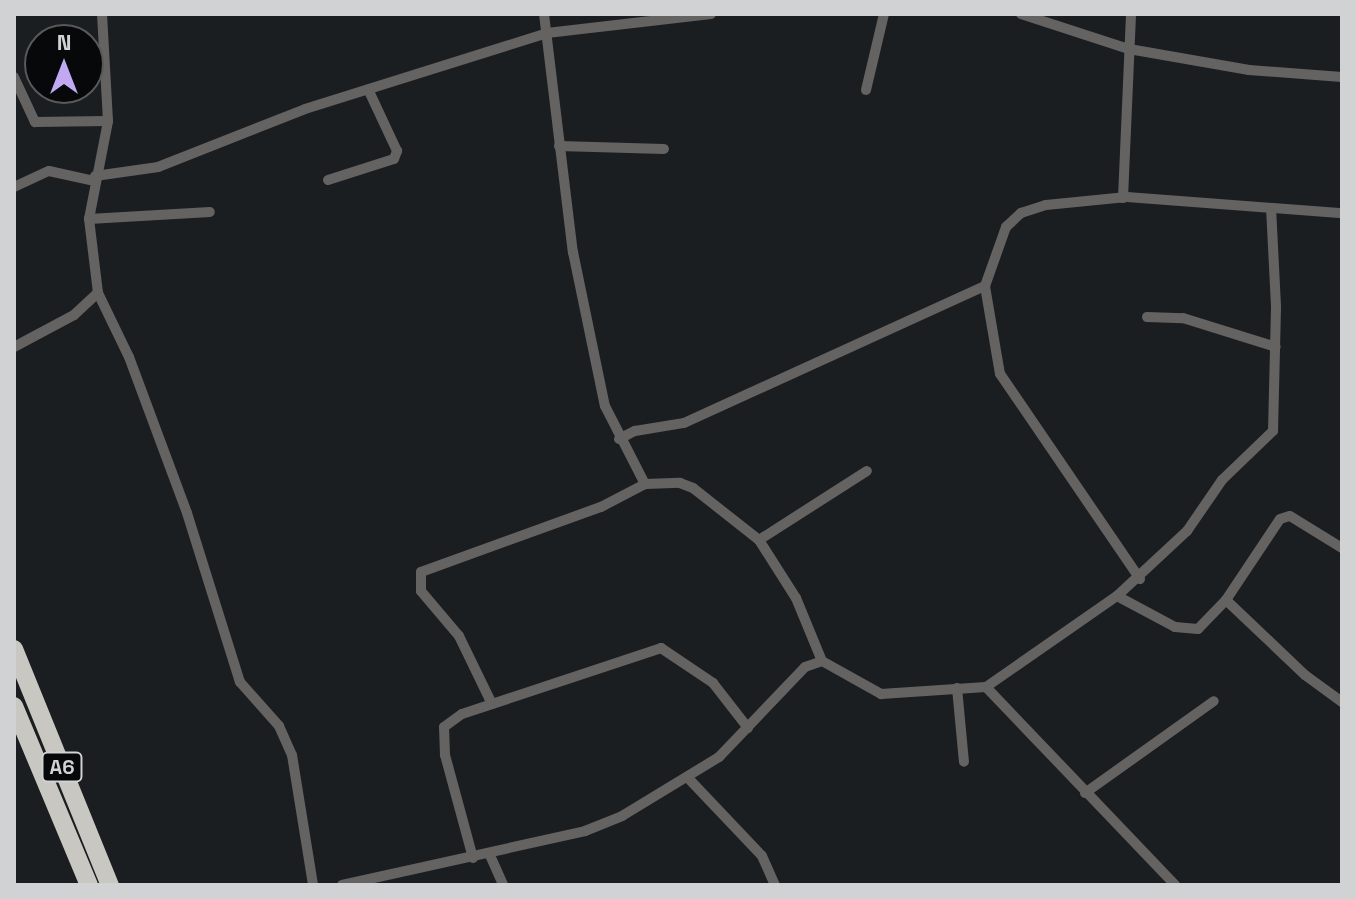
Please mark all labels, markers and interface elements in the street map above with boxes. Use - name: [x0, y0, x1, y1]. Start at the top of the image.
- north arrow: [24, 24, 104, 104]
- text: N: [57, 28, 71, 56]
- road number: A6: [40, 751, 84, 783]

